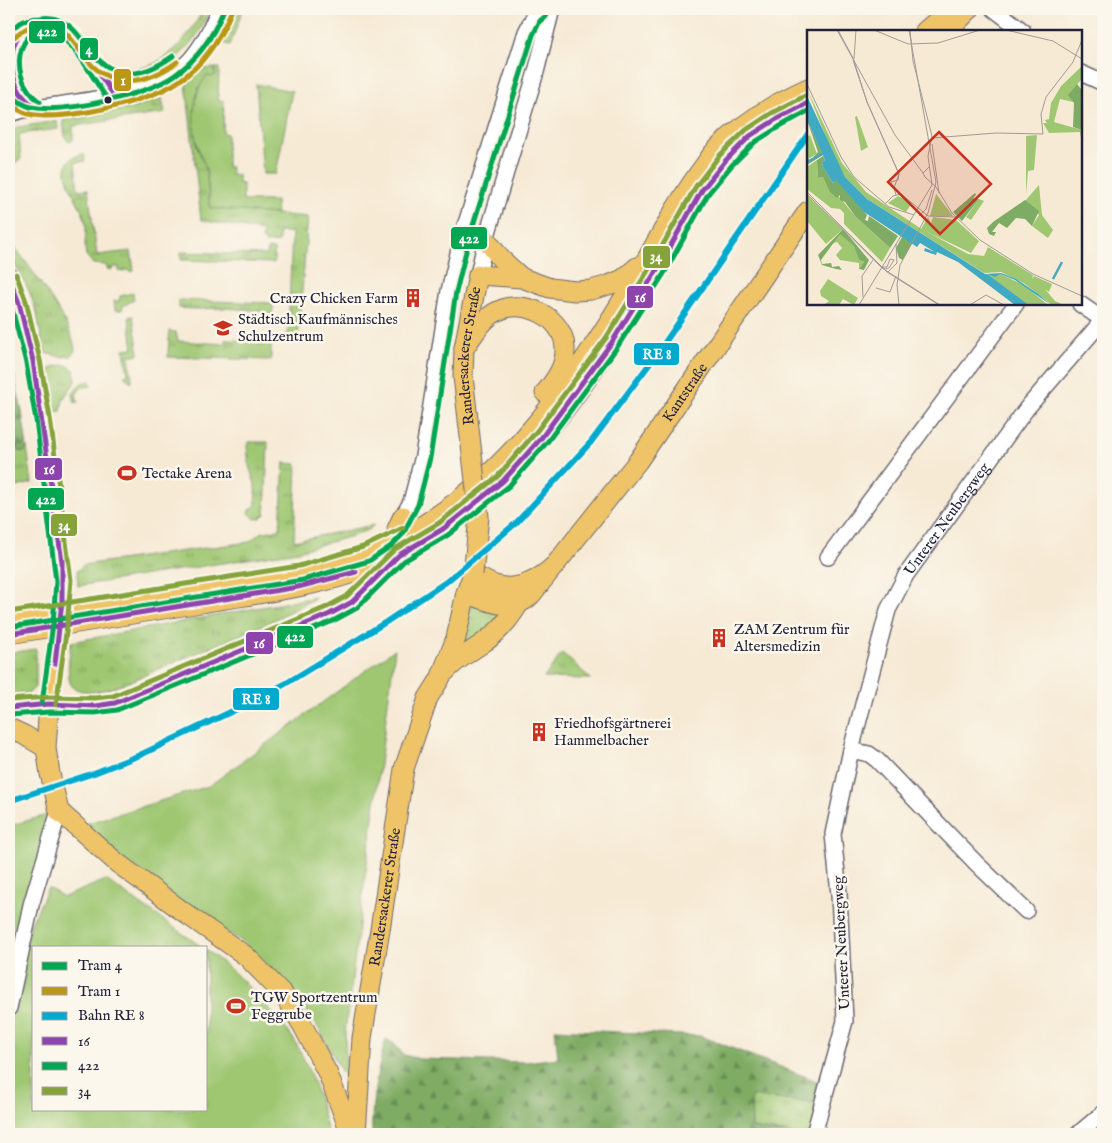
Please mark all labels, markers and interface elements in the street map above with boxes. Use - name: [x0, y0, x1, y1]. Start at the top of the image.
- line badge: 422: [28, 20, 66, 44]
- text: 422: [37, 23, 57, 41]
- inset map: [807, 30, 1082, 305]
- line badge: 4: [79, 37, 99, 61]
- text: 4: [86, 41, 94, 59]
- line badge: 1: [113, 68, 132, 92]
- text: 1: [120, 72, 126, 90]
- unlabelled marker: [103, 95, 113, 105]
- line badge: 422: [450, 226, 488, 250]
- text: 422: [459, 230, 479, 248]
- line badge: 34: [642, 245, 671, 269]
- text: 34: [650, 248, 663, 266]
- street label: Randersackerer Straße: [454, 285, 486, 426]
- line badge: 16: [626, 285, 654, 309]
- building icon: Crazy Chicken Farm: [402, 287, 424, 309]
- place label: Crazy Chicken Farm: [270, 289, 398, 308]
- text: 16: [634, 289, 647, 307]
- place label: Städtisch Kaufmännisches Schulzentrum: [238, 310, 398, 346]
- school or university icon: Städtisch Kaufmännisches Schulzentrum: [212, 317, 234, 339]
- line badge: RE 8: [633, 342, 680, 366]
- text: RE 8: [643, 346, 672, 364]
- street label: Kantstraße: [658, 359, 712, 426]
- line badge: 16: [34, 457, 63, 481]
- street label: Unterer Neubergweg: [900, 458, 995, 579]
- text: 16: [43, 461, 56, 479]
- sports icon: Tectake Arena: [116, 462, 138, 484]
- place label: Tectake Arena: [142, 464, 232, 483]
- line badge: 422: [27, 487, 65, 511]
- text: 422: [36, 491, 56, 509]
- line badge: 34: [50, 513, 78, 537]
- text: 34: [58, 517, 71, 535]
- place label: ZAM Zentrum für Altersmedizin: [733, 620, 850, 656]
- line badge: 422: [276, 625, 314, 649]
- building icon: ZAM Zentrum für Altersmedizin: [708, 627, 730, 649]
- text: 422: [285, 628, 305, 646]
- line badge: 16: [245, 631, 274, 655]
- text: 16: [253, 635, 266, 653]
- line badge: RE 8: [232, 687, 280, 711]
- text: RE 8: [242, 691, 271, 709]
- place label: Friedhofsgärtnerei Hammelbacher: [554, 714, 671, 750]
- building icon: Friedhofsgärtnerei Hammelbacher: [528, 721, 550, 743]
- street label: Randersackerer Straße: [365, 826, 405, 968]
- street label: Unterer Neubergweg: [828, 875, 855, 1011]
- legend: [32, 946, 208, 1110]
- text: Tram 4: [78, 956, 123, 975]
- text: Tram 1: [78, 982, 120, 1001]
- place label: TGW Sportzentrum Feggrube: [251, 988, 378, 1024]
- sports icon: TGW Sportzentrum Feggrube: [225, 995, 247, 1017]
- text: Bahn RE 8: [78, 1006, 145, 1025]
- text: 16: [78, 1032, 91, 1051]
- text: 422: [78, 1056, 99, 1075]
- text: 34: [78, 1082, 92, 1101]

